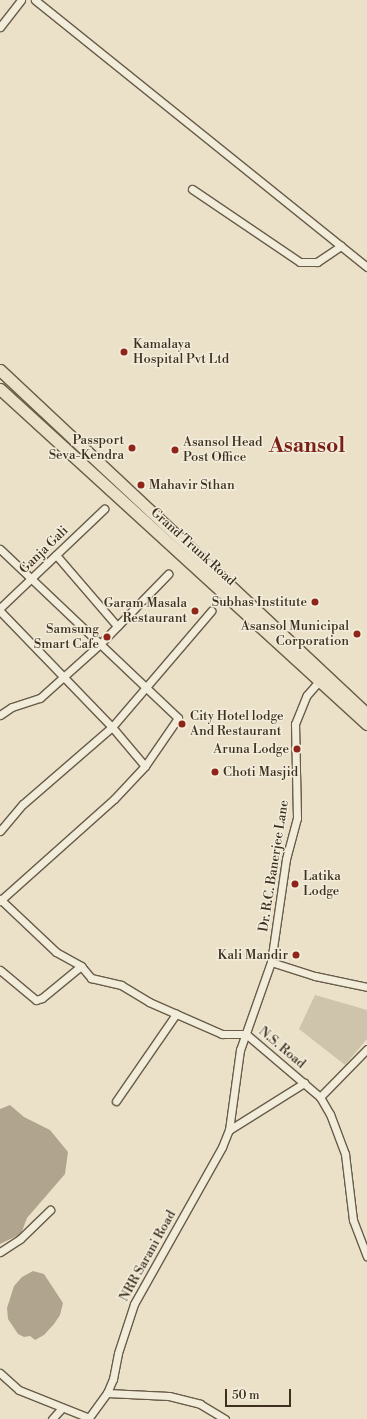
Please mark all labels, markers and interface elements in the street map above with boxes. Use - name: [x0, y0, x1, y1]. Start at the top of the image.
- place label: Kamalaya Hospital Pvt Ltd: [133, 337, 229, 368]
- marker: Kamalaya Hospital Pvt Ltd: [118, 346, 130, 358]
- place label: Passport Seva-Kendra: [49, 433, 124, 464]
- district label: Asansol: [269, 433, 345, 459]
- place label: Asansol Head Post Office: [183, 435, 262, 466]
- marker: Passport Seva-Kendra: [127, 443, 137, 453]
- marker: Asansol Head Post Office: [170, 445, 180, 455]
- place label: Mahavir Sthan: [149, 477, 235, 493]
- marker: Mahavir Sthan: [136, 480, 146, 490]
- street label: Grand Trunk Road: [147, 505, 239, 589]
- street label: Ganja Gali: [16, 523, 72, 577]
- place label: Subhas Institute: [212, 594, 307, 610]
- place label: Garam Masala Restaurant: [104, 596, 187, 627]
- marker: Subhas Institute: [310, 597, 320, 607]
- marker: Garam Masala Restaurant: [190, 606, 200, 616]
- place label: Asansol Municipal Corporation: [241, 619, 349, 650]
- place label: Samsung Smart Cafe: [34, 622, 99, 653]
- marker: Asansol Municipal Corporation: [352, 629, 362, 639]
- marker: Samsung Smart Cafe: [102, 632, 112, 642]
- place label: City Hotel lodge And Restaurant: [190, 709, 284, 740]
- marker: City Hotel lodge And Restaurant: [177, 719, 187, 729]
- place label: Aruna Lodge: [213, 741, 289, 757]
- marker: Aruna Lodge: [292, 744, 302, 754]
- place label: Choti Masjid: [223, 764, 298, 780]
- marker: Choti Masjid: [210, 767, 220, 777]
- street label: Dr. R.C. Banerjee Lane: [256, 799, 292, 933]
- place label: Latika Lodge: [303, 869, 341, 900]
- marker: Latika Lodge: [290, 879, 300, 889]
- place label: Kali Mandir: [218, 947, 288, 963]
- marker: Kali Mandir: [291, 950, 301, 960]
- street label: N.S. Road: [255, 1024, 309, 1072]
- street label: NRR Sarani Road: [117, 1208, 179, 1304]
- scale bar: [227, 1381, 293, 1407]
- text: 50 m: [232, 1388, 260, 1403]

